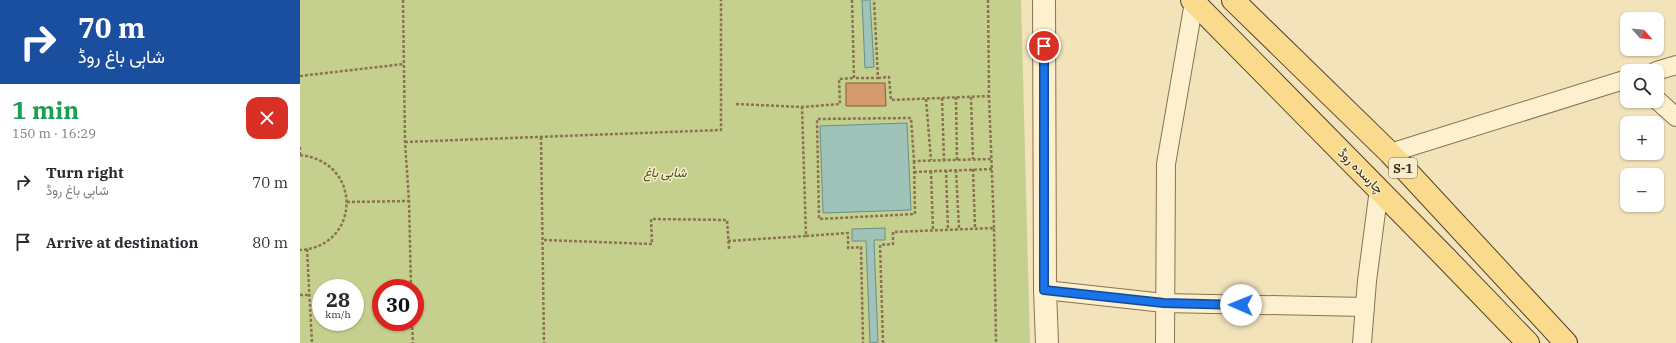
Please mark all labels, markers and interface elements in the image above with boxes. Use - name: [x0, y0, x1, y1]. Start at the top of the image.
- text: 70 m: [78, 9, 145, 46]
- north arrow: [1620, 12, 1664, 56]
- map controls: [1620, 12, 1664, 212]
- icon: right: [12, 16, 64, 68]
- pin: [1027, 29, 1061, 63]
- icon: arrive: [1033, 35, 1055, 57]
- text: شاہی باغ روڈ: [78, 45, 165, 68]
- button: search: [1620, 64, 1664, 108]
- text: 1 min: [12, 94, 79, 126]
- button: close: [246, 97, 288, 139]
- button: +: [1620, 116, 1664, 160]
- text: 150 m · 16:29: [12, 125, 96, 142]
- street label: چارسدہ روڈ: [1334, 144, 1388, 198]
- road number: S-1: [1389, 158, 1417, 178]
- text: Turn right: [46, 163, 124, 182]
- park label: شاہی باغ: [643, 164, 687, 182]
- button: −: [1620, 168, 1664, 212]
- icon: right: [12, 171, 34, 193]
- text: 70 m: [252, 173, 288, 192]
- text: شاہی باغ روڈ: [46, 182, 109, 199]
- icon: arrive: [12, 231, 34, 253]
- text: Arrive at destination: [46, 233, 198, 252]
- text: 80 m: [252, 233, 288, 252]
- speed limit sign: 30: [372, 279, 424, 331]
- position arrow: [1220, 284, 1262, 326]
- text: 28: [326, 286, 350, 313]
- text: km/h: [325, 308, 351, 321]

